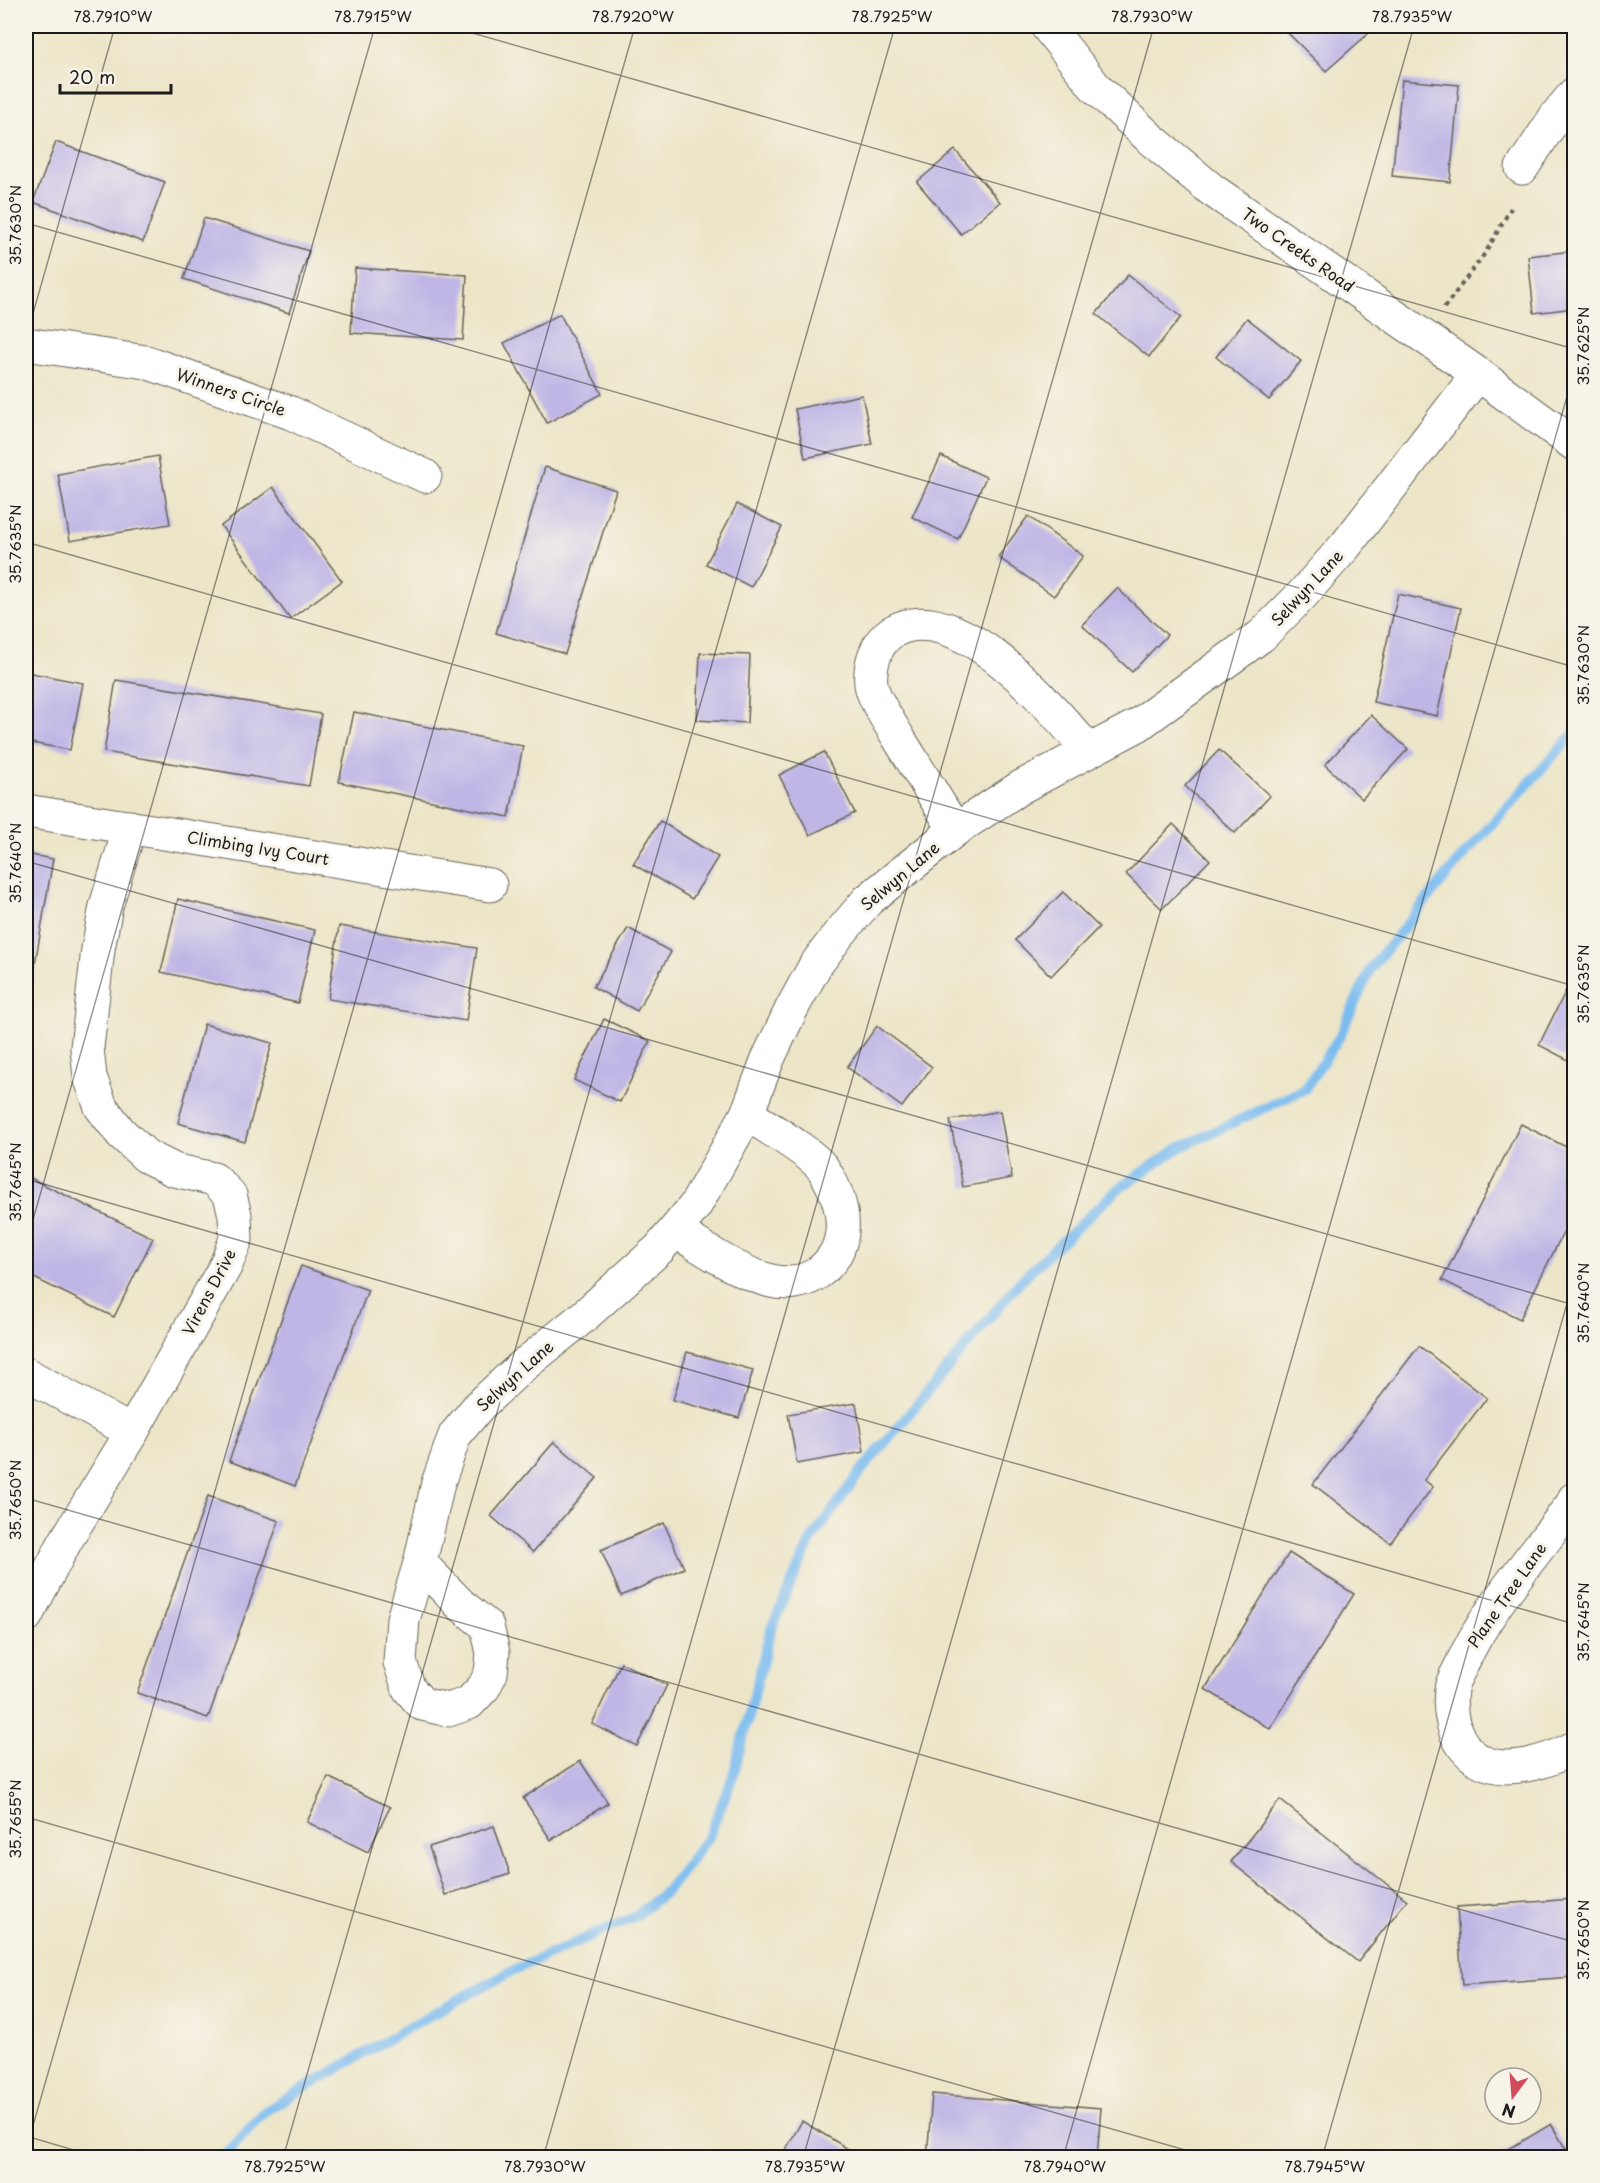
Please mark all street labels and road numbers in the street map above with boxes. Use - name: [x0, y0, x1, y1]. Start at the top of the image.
- street label: Two Creeks Road: [1237, 201, 1360, 297]
- street label: Winners Circle: [173, 361, 289, 421]
- street label: Selwyn Lane: [1265, 544, 1348, 631]
- street label: Climbing Ivy Court: [185, 824, 331, 870]
- street label: Selwyn Lane: [855, 835, 944, 915]
- street label: Virens Drive: [175, 1244, 241, 1339]
- street label: Selwyn Lane: [470, 1334, 558, 1417]
- street label: Plane Tree Lane: [1461, 1537, 1552, 1652]

